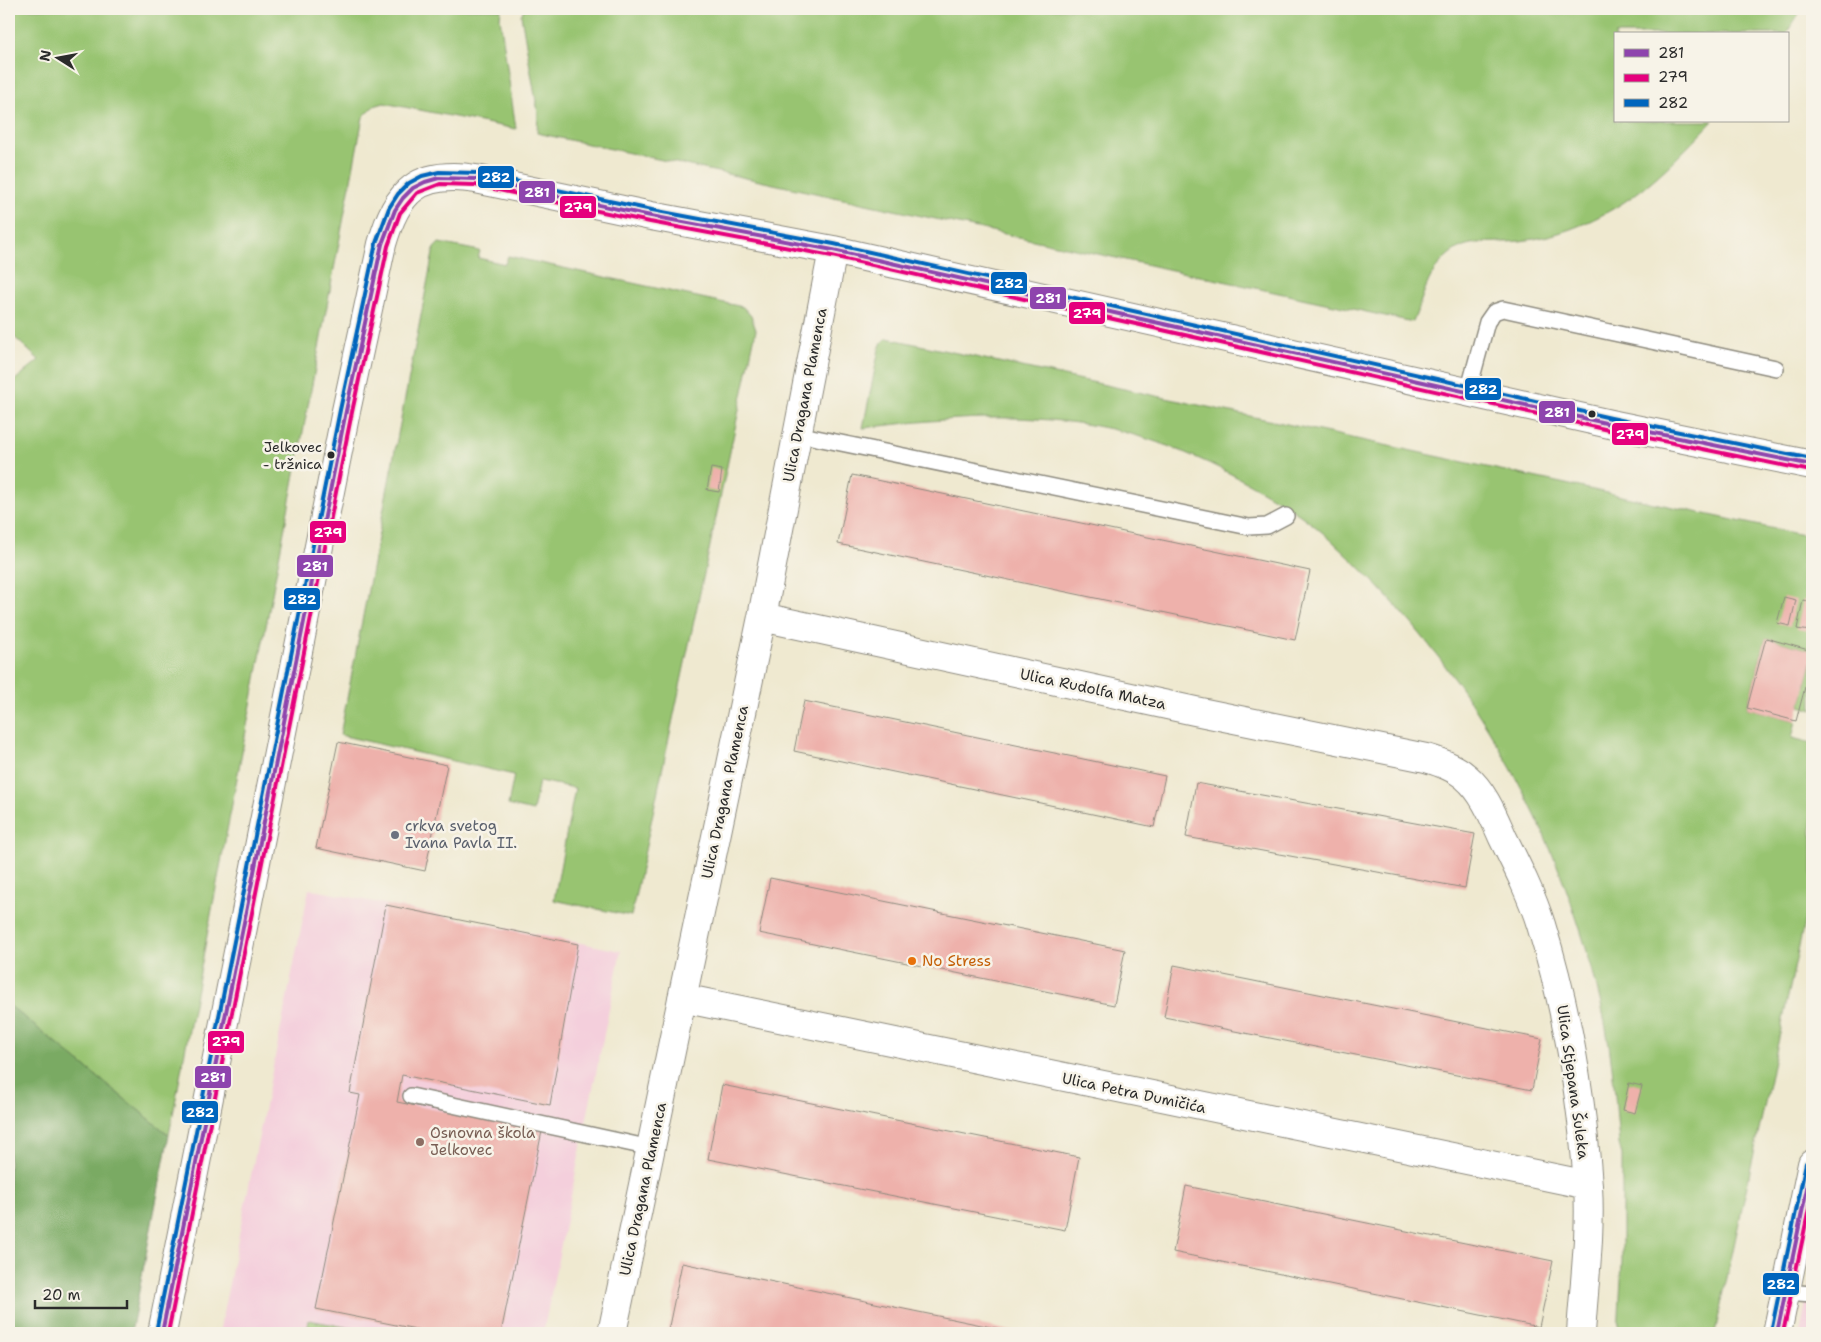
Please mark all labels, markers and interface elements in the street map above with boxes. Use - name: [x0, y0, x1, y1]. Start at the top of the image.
- north arrow: [32, 32, 82, 82]
- legend: [1614, 32, 1788, 122]
- text: 281: [1658, 43, 1684, 63]
- text: N: [35, 48, 55, 63]
- text: 279: [1658, 67, 1688, 87]
- text: 282: [1658, 93, 1688, 113]
- line badge: 282: [477, 165, 515, 189]
- text: 282: [481, 168, 511, 186]
- line badge: 281: [518, 180, 556, 204]
- text: 281: [524, 183, 550, 201]
- line badge: 279: [559, 195, 597, 219]
- text: 279: [564, 198, 592, 216]
- line badge: 282: [990, 271, 1028, 295]
- text: 282: [994, 274, 1024, 292]
- line badge: 281: [1029, 286, 1067, 310]
- text: 281: [1035, 289, 1061, 307]
- line badge: 279: [1068, 301, 1106, 325]
- text: 279: [1073, 304, 1101, 322]
- street label: Ulica Dragana Plamenca: [778, 306, 832, 484]
- line badge: 282: [1464, 377, 1502, 401]
- text: 282: [1468, 380, 1498, 398]
- line badge: 281: [1538, 400, 1576, 424]
- text: 281: [1544, 403, 1570, 421]
- unlabelled marker: [1587, 409, 1597, 419]
- line badge: 279: [1611, 422, 1649, 446]
- text: 279: [1616, 425, 1644, 443]
- place label: Jelkovec - tržnica: [263, 438, 322, 473]
- marker: Jelkovec - tržnica: [326, 450, 336, 460]
- line badge: 279: [309, 520, 347, 544]
- text: 279: [314, 523, 342, 541]
- line badge: 281: [296, 554, 334, 578]
- text: 281: [302, 557, 328, 575]
- line badge: 282: [283, 587, 321, 611]
- text: 282: [287, 590, 317, 608]
- street label: Ulica Rudolfa Matza: [1018, 664, 1168, 714]
- street label: Ulica Dragana Plamenca: [697, 703, 753, 881]
- place label: crkva svetog Ivana Pavla II.: [405, 816, 517, 853]
- marker: crkva svetog Ivana Pavla II.: [389, 829, 401, 841]
- place label: No Stress: [922, 951, 991, 971]
- marker: No Stress: [906, 955, 918, 967]
- street label: Ulica Stjepana Šuleka: [1552, 1003, 1595, 1161]
- line badge: 279: [207, 1030, 245, 1054]
- text: 279: [212, 1032, 240, 1050]
- line badge: 281: [194, 1065, 232, 1089]
- text: 281: [200, 1068, 226, 1086]
- street label: Ulica Petra Dumičića: [1060, 1068, 1208, 1118]
- line badge: 282: [181, 1100, 219, 1124]
- street label: Ulica Dragana Plamenca: [615, 1100, 671, 1278]
- text: 282: [185, 1103, 215, 1121]
- place label: Osnovna škola Jelkovec: [430, 1123, 536, 1160]
- marker: Osnovna škola Jelkovec: [414, 1136, 426, 1148]
- line badge: 282: [1762, 1272, 1800, 1296]
- text: 282: [1766, 1275, 1796, 1293]
- scale bar: [35, 1277, 128, 1309]
- text: 20 m: [42, 1285, 81, 1305]

